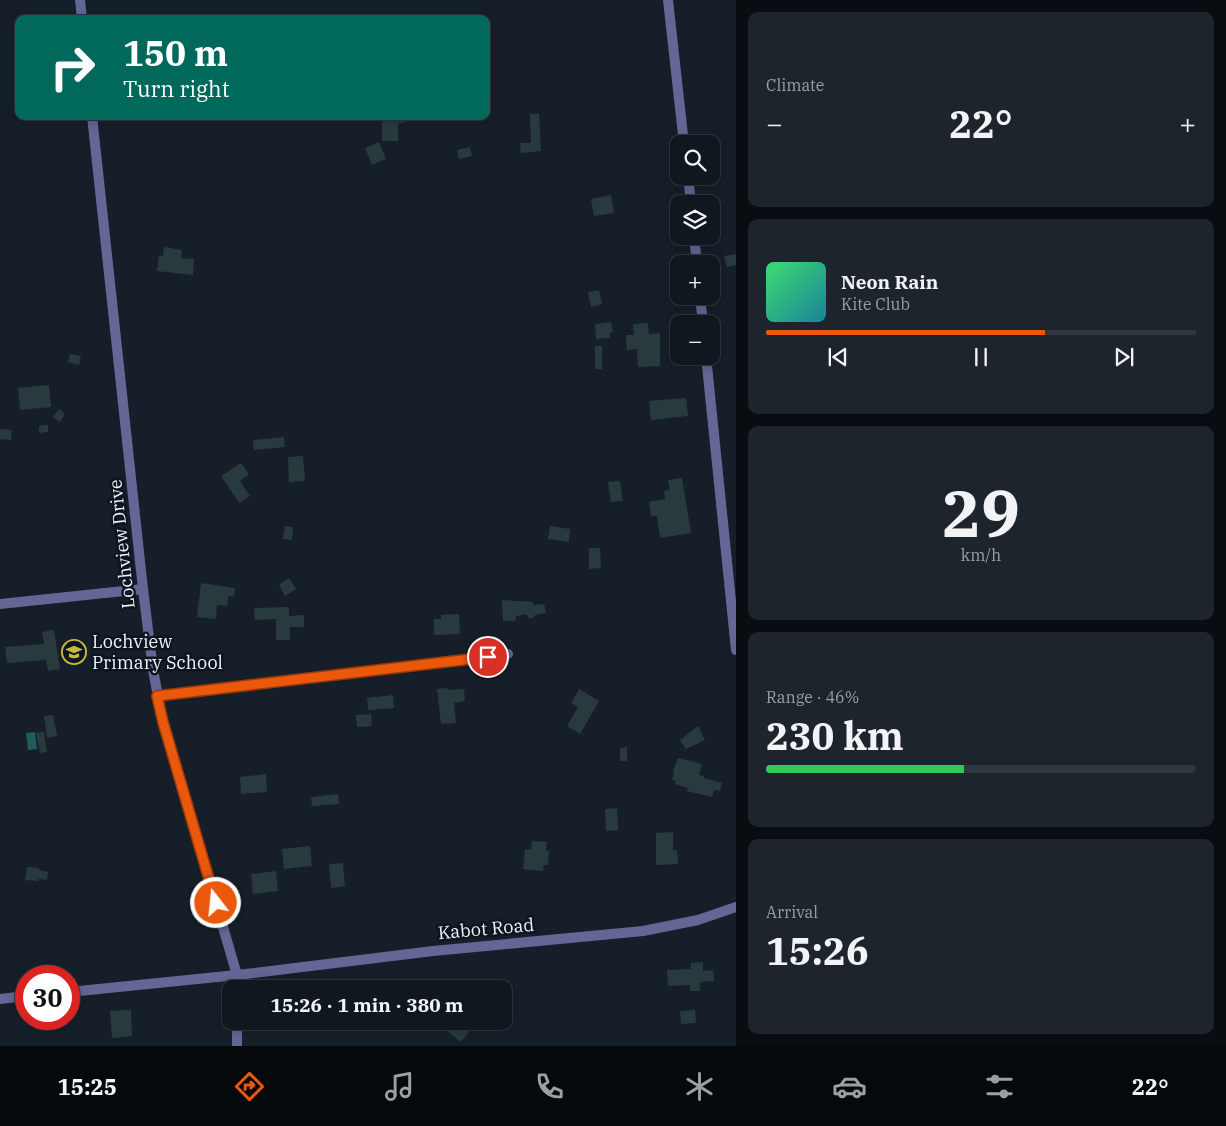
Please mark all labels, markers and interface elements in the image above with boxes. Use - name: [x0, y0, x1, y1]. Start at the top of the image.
- text: 150 m: [123, 30, 228, 76]
- icon: right: [40, 35, 105, 100]
- text: Turn right: [123, 74, 230, 103]
- text: Climate: [766, 75, 824, 95]
- text: 22°: [949, 99, 1013, 148]
- text: −: [766, 105, 783, 142]
- text: +: [1179, 105, 1196, 142]
- map controls: [670, 135, 720, 365]
- button: search: [670, 135, 720, 185]
- button: layers: [670, 195, 720, 245]
- button: +: [670, 255, 720, 305]
- text: Neon Rain: [841, 270, 938, 294]
- text: Kite Club: [841, 294, 910, 314]
- button: −: [670, 315, 720, 365]
- icon: previous: [824, 343, 852, 371]
- icon: pause: [967, 343, 995, 371]
- icon: next: [1110, 343, 1138, 371]
- text: 29: [942, 470, 1020, 555]
- street label: Lochview Drive: [103, 478, 140, 610]
- text: km/h: [961, 545, 1001, 565]
- place label: Lochview Primary School: [92, 630, 223, 674]
- pin: [467, 636, 509, 678]
- school or university icon: Lochview Primary School: [61, 639, 87, 665]
- icon: arrive: [474, 643, 502, 671]
- text: Range · 46%: [766, 687, 859, 707]
- text: 230 km: [766, 711, 904, 760]
- position arrow: [189, 876, 241, 928]
- text: Arrival: [766, 902, 818, 922]
- street label: Kabot Road: [437, 913, 535, 944]
- text: 15:26: [766, 926, 869, 975]
- speed limit sign: 30: [15, 965, 80, 1030]
- text: 15:26 · 1 min · 380 m: [271, 993, 463, 1017]
- icon: directions: [232, 1069, 267, 1104]
- icon: music: [382, 1069, 417, 1104]
- icon: phone: [532, 1069, 567, 1104]
- icon: climate: [682, 1069, 717, 1104]
- icon: car: [832, 1069, 867, 1104]
- icon: filters: [982, 1069, 1017, 1104]
- text: 15:25: [57, 1072, 117, 1101]
- text: 22°: [1132, 1072, 1168, 1101]

